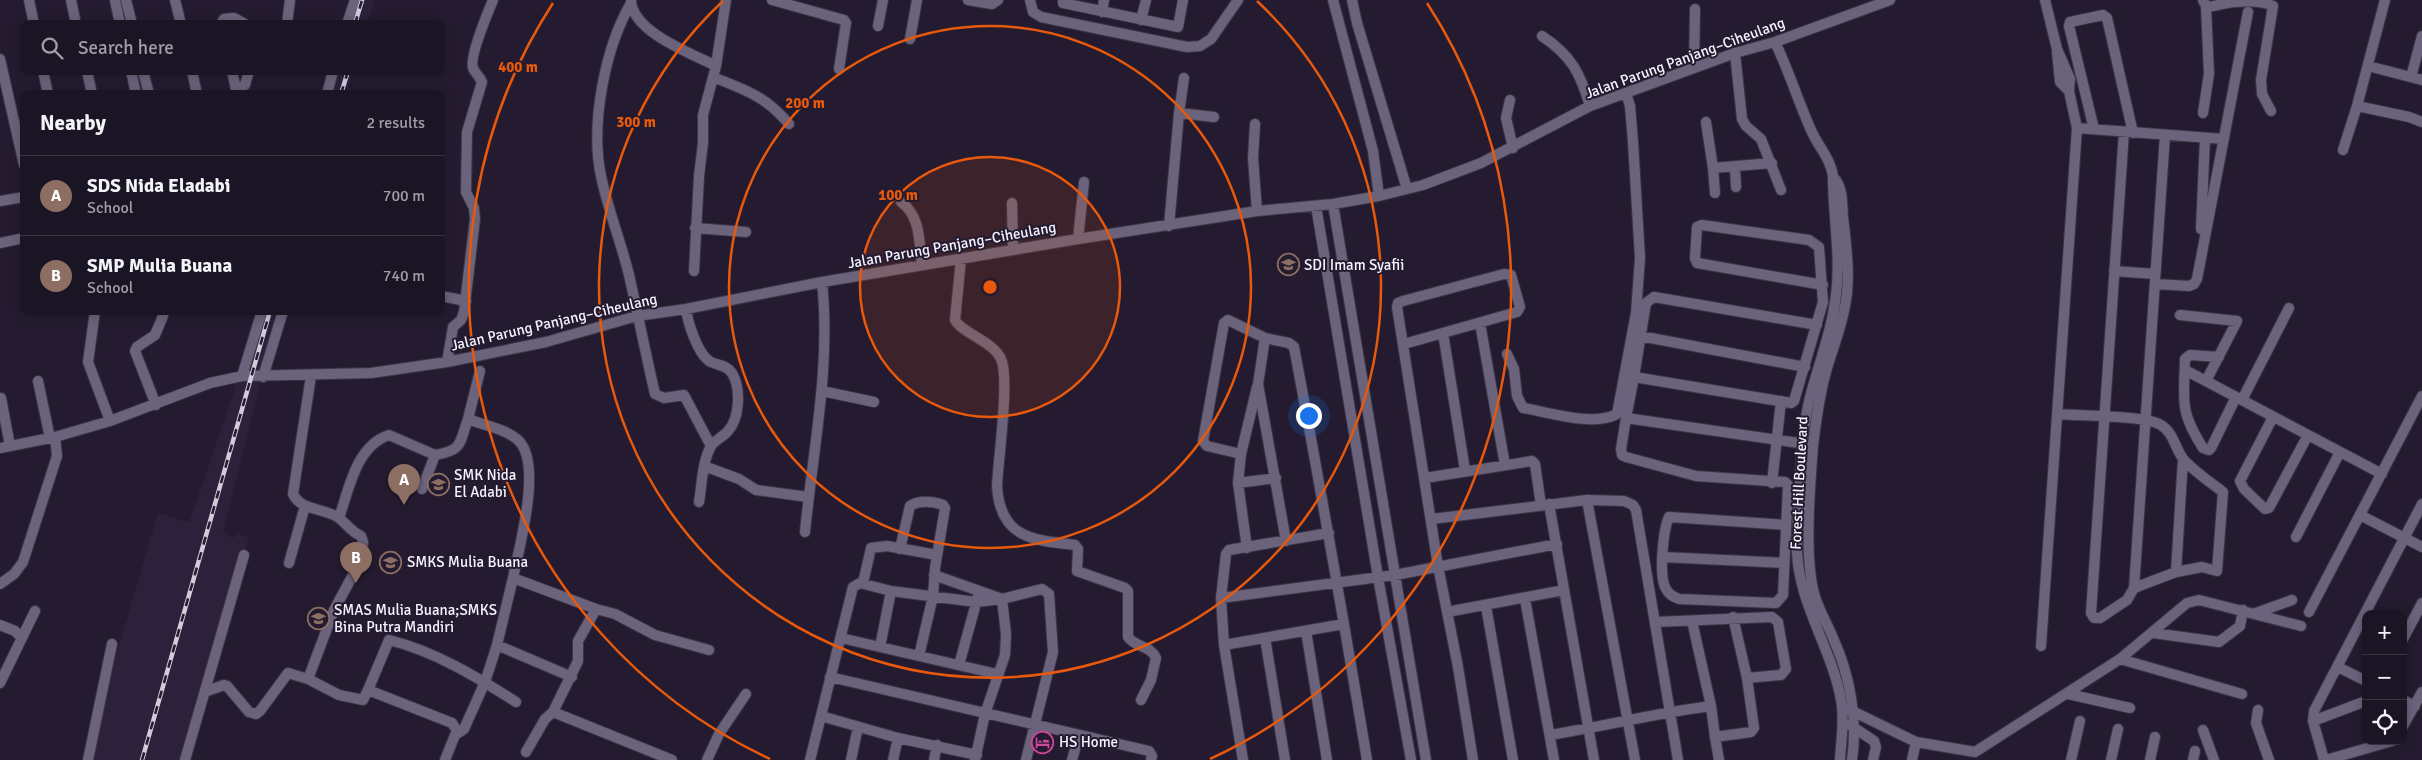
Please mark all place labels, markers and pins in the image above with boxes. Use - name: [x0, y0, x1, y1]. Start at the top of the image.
- school or university icon: SDI Imam Syafii: [1276, 253, 1300, 277]
- place label: SDI Imam Syafii: [1304, 256, 1404, 274]
- centre of rings: [981, 278, 999, 296]
- pin: A: [388, 464, 420, 505]
- place label: SMK Nida El Adabi: [454, 466, 516, 501]
- school or university icon: SMK Nida El Adabi: [426, 472, 450, 496]
- pin: B: [340, 542, 372, 583]
- school or university icon: SMKS Mulia Buana: [379, 550, 403, 574]
- place label: SMKS Mulia Buana: [407, 553, 528, 571]
- place label: SMAS Mulia Buana;SMKS Bina Putra Mandiri: [334, 601, 497, 636]
- school or university icon: SMAS Mulia Buana;SMKS Bina Putra Mandiri: [306, 607, 330, 631]
- hotel icon: HS Home: [1031, 730, 1055, 754]
- place label: HS Home: [1059, 733, 1118, 751]

